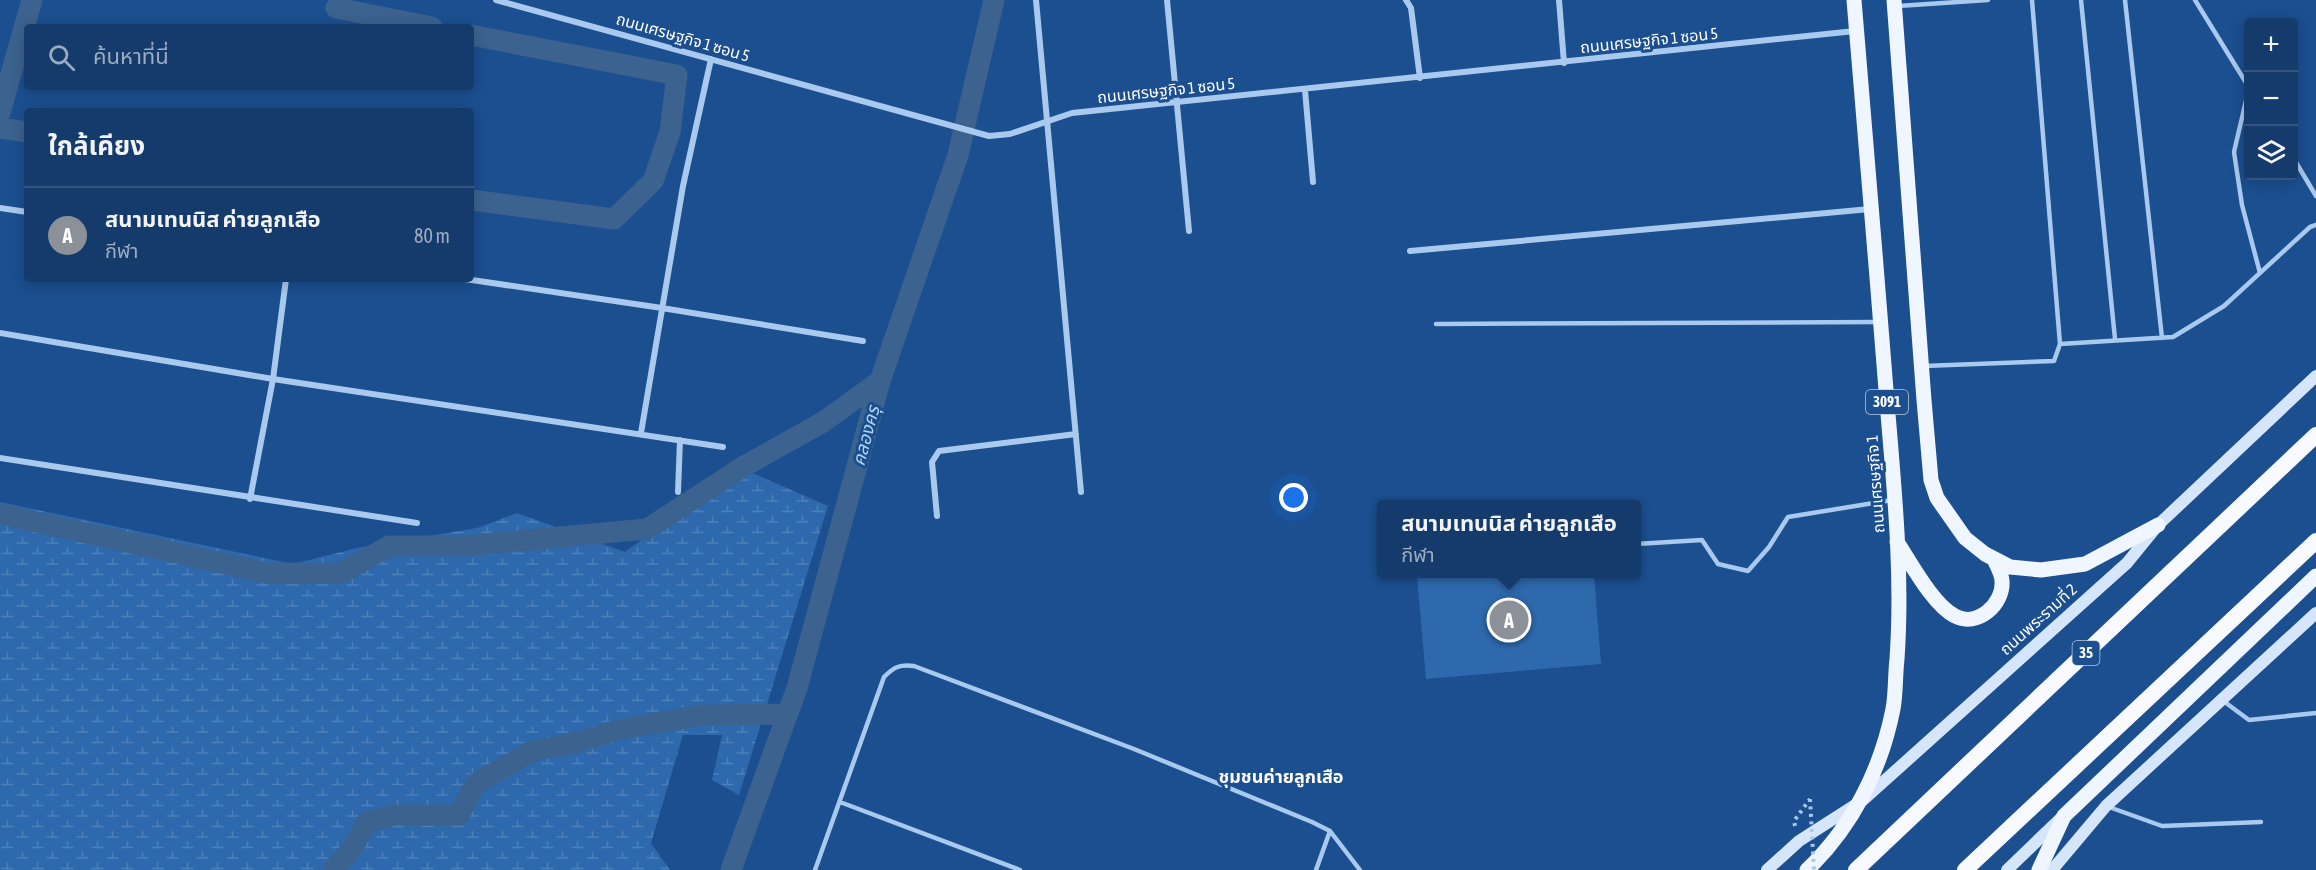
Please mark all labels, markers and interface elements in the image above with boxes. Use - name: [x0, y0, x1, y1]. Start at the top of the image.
- street label: ถนนเศรษฐกิจ 1 ซอน 5: [614, 9, 752, 65]
- map controls: [2244, 18, 2298, 180]
- button: +: [2244, 18, 2298, 72]
- search box: [24, 24, 474, 90]
- street label: ถนนเศรษฐกิจ 1 ซอน 5: [1579, 24, 1719, 56]
- icon: search: [45, 41, 78, 74]
- text: ค้นหาที่นี่: [93, 43, 169, 69]
- button: −: [2244, 72, 2298, 126]
- street label: ถนนเศรษฐกิจ 1 ซอน 5: [1096, 74, 1236, 106]
- button: layers: [2244, 126, 2298, 180]
- text: ใกล้เคียง: [48, 131, 145, 161]
- text: สนามเทนนิส ค่ายลูกเสือ: [105, 206, 321, 232]
- text: A: [63, 224, 72, 247]
- text: 80 m: [414, 224, 450, 247]
- text: กีฬา: [105, 239, 138, 262]
- road number: 3091: [1866, 390, 1908, 414]
- water label: คลองครุ: [847, 402, 885, 468]
- street label: ถนนเศรษฐกิจ 1: [1863, 434, 1887, 534]
- your location: [1279, 483, 1308, 512]
- popup: [1377, 500, 1641, 578]
- text: สนามเทนนิส ค่ายลูกเสือ: [1401, 510, 1617, 536]
- text: กีฬา: [1401, 543, 1435, 566]
- street label: ถนนพระรามที่ 2: [1995, 578, 2080, 658]
- pin: A: [1490, 598, 1528, 642]
- road number: 35: [2072, 641, 2100, 665]
- district label: ชุมชนค่ายลูกเสือ: [1218, 766, 1344, 788]

